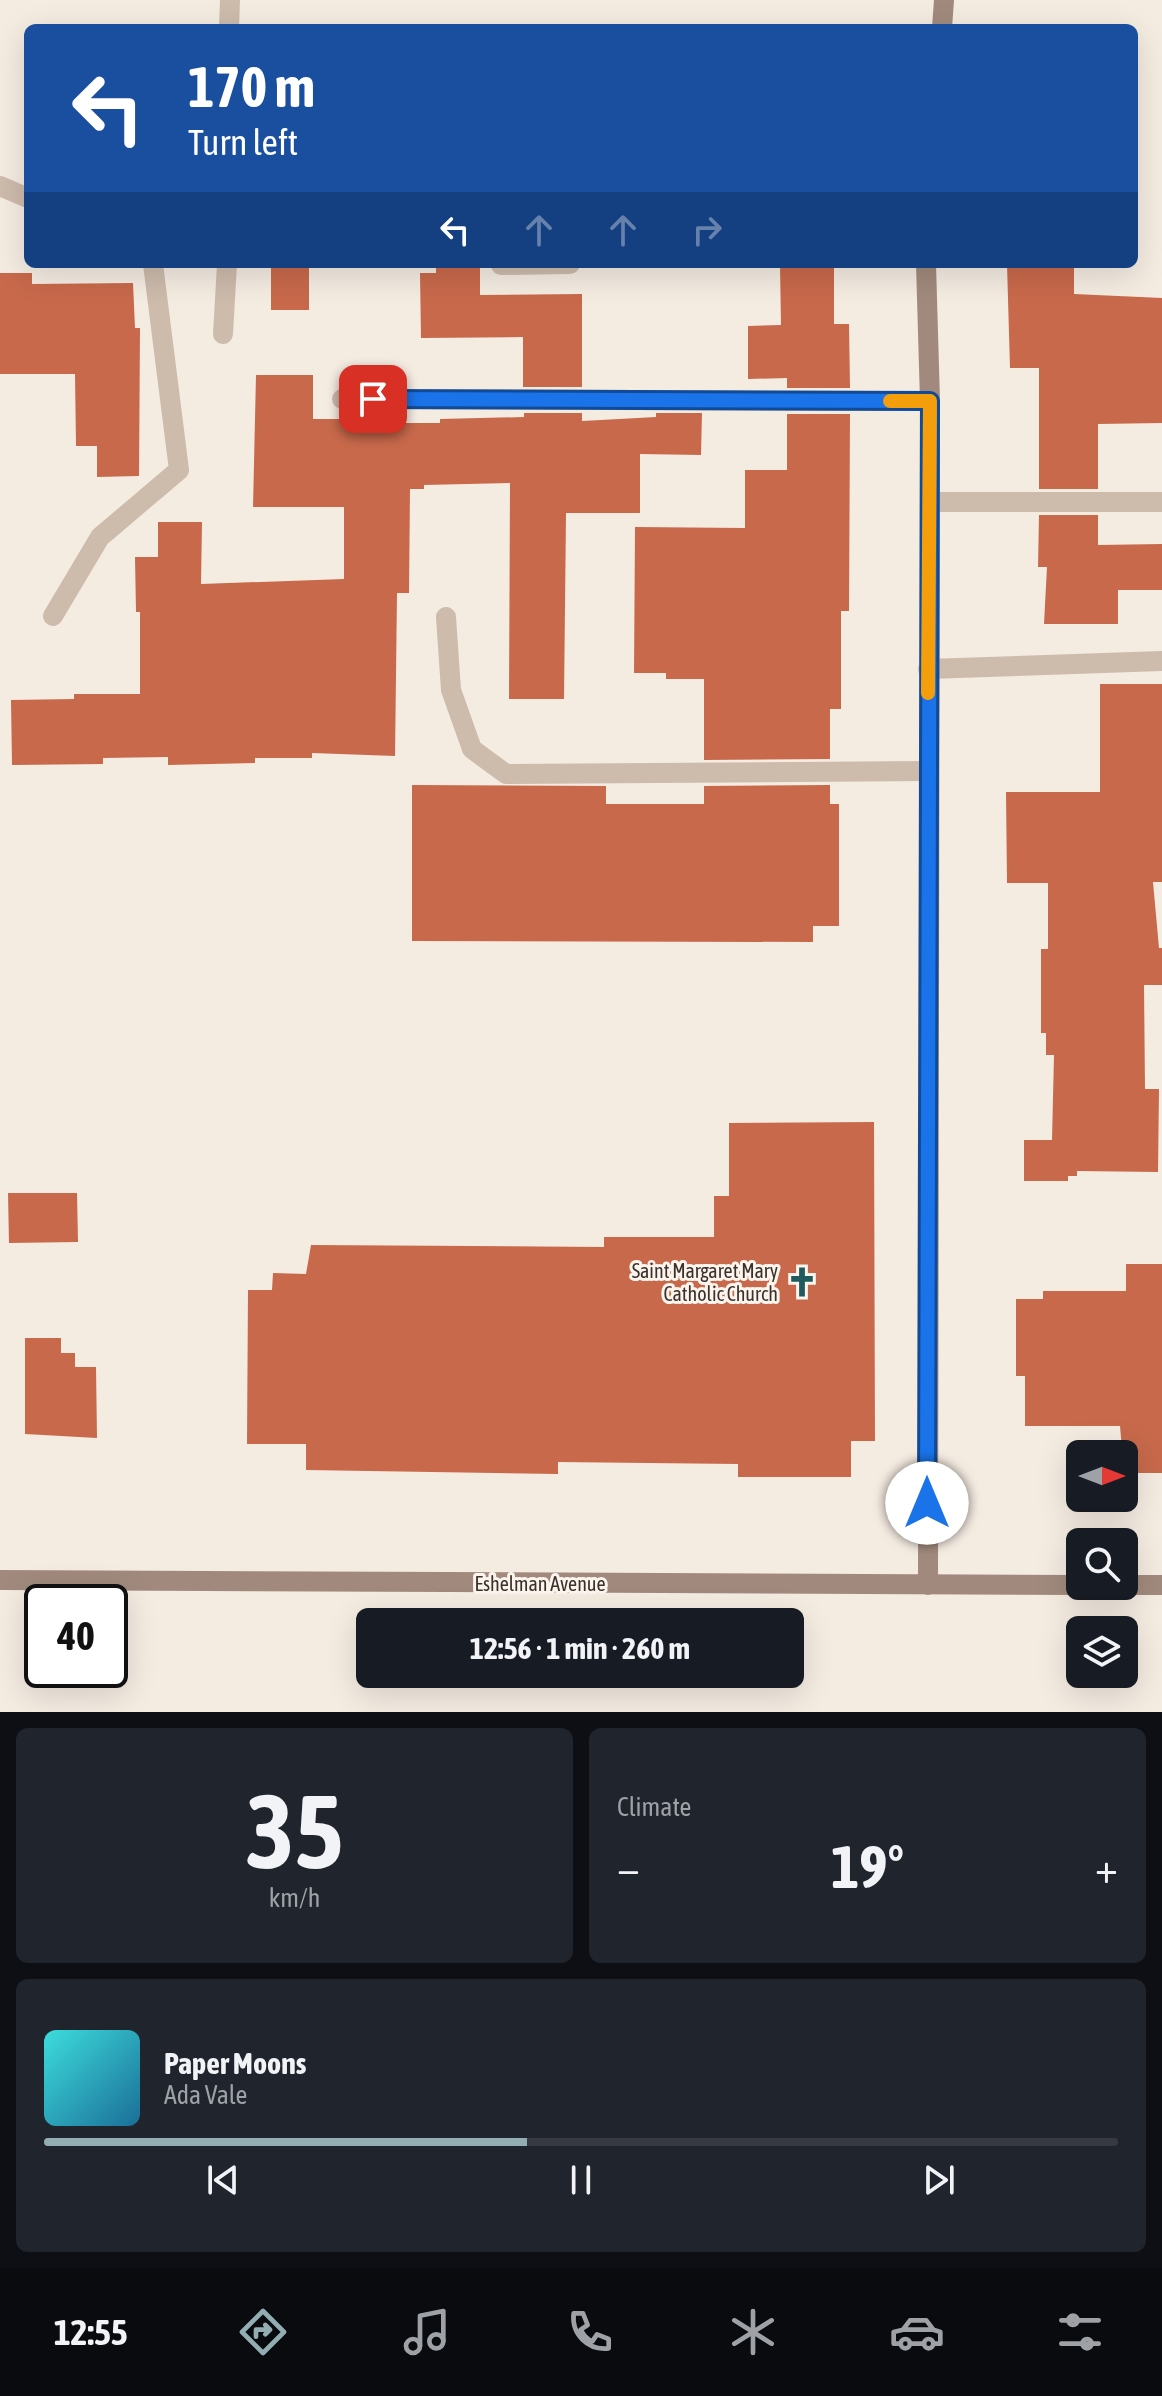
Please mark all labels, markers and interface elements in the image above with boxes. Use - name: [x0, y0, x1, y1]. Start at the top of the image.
- text: 170 m: [188, 55, 315, 119]
- icon: left: [56, 56, 160, 160]
- text: Turn left: [188, 121, 298, 163]
- icon: left: [433, 208, 477, 252]
- icon: ahead: [517, 208, 561, 252]
- icon: ahead: [601, 208, 645, 252]
- icon: right: [685, 208, 729, 252]
- pin: [339, 365, 407, 433]
- icon: arrive: [351, 377, 395, 421]
- place label: Saint Margaret Mary Catholic Church: [632, 1259, 778, 1305]
- church icon: Saint Margaret Mary Catholic Church: [785, 1265, 819, 1299]
- north arrow: [1066, 1440, 1138, 1512]
- map controls: [1066, 1440, 1138, 1688]
- position arrow: [885, 1461, 969, 1545]
- button: search: [1066, 1528, 1138, 1600]
- street label: Eshelman Avenue: [474, 1572, 606, 1595]
- speed limit sign: 40: [24, 1584, 128, 1688]
- button: layers: [1066, 1616, 1138, 1688]
- text: 12:56 · 1 min · 260 m: [470, 1631, 690, 1665]
- text: 35: [246, 1771, 343, 1890]
- text: Climate: [617, 1792, 691, 1822]
- text: 19°: [831, 1832, 904, 1901]
- text: −: [617, 1842, 640, 1892]
- text: +: [1095, 1842, 1118, 1892]
- text: km/h: [269, 1883, 320, 1913]
- text: Paper Moons: [164, 2046, 306, 2080]
- text: Ada Vale: [164, 2080, 247, 2110]
- icon: previous: [201, 2158, 245, 2202]
- icon: pause: [559, 2158, 603, 2202]
- icon: next: [917, 2158, 961, 2202]
- icon: directions: [235, 2304, 291, 2360]
- icon: music: [399, 2304, 455, 2360]
- icon: phone: [562, 2304, 618, 2360]
- icon: climate: [725, 2304, 781, 2360]
- icon: car: [889, 2304, 945, 2360]
- icon: filters: [1052, 2304, 1108, 2360]
- text: 12:55: [54, 2311, 128, 2353]

